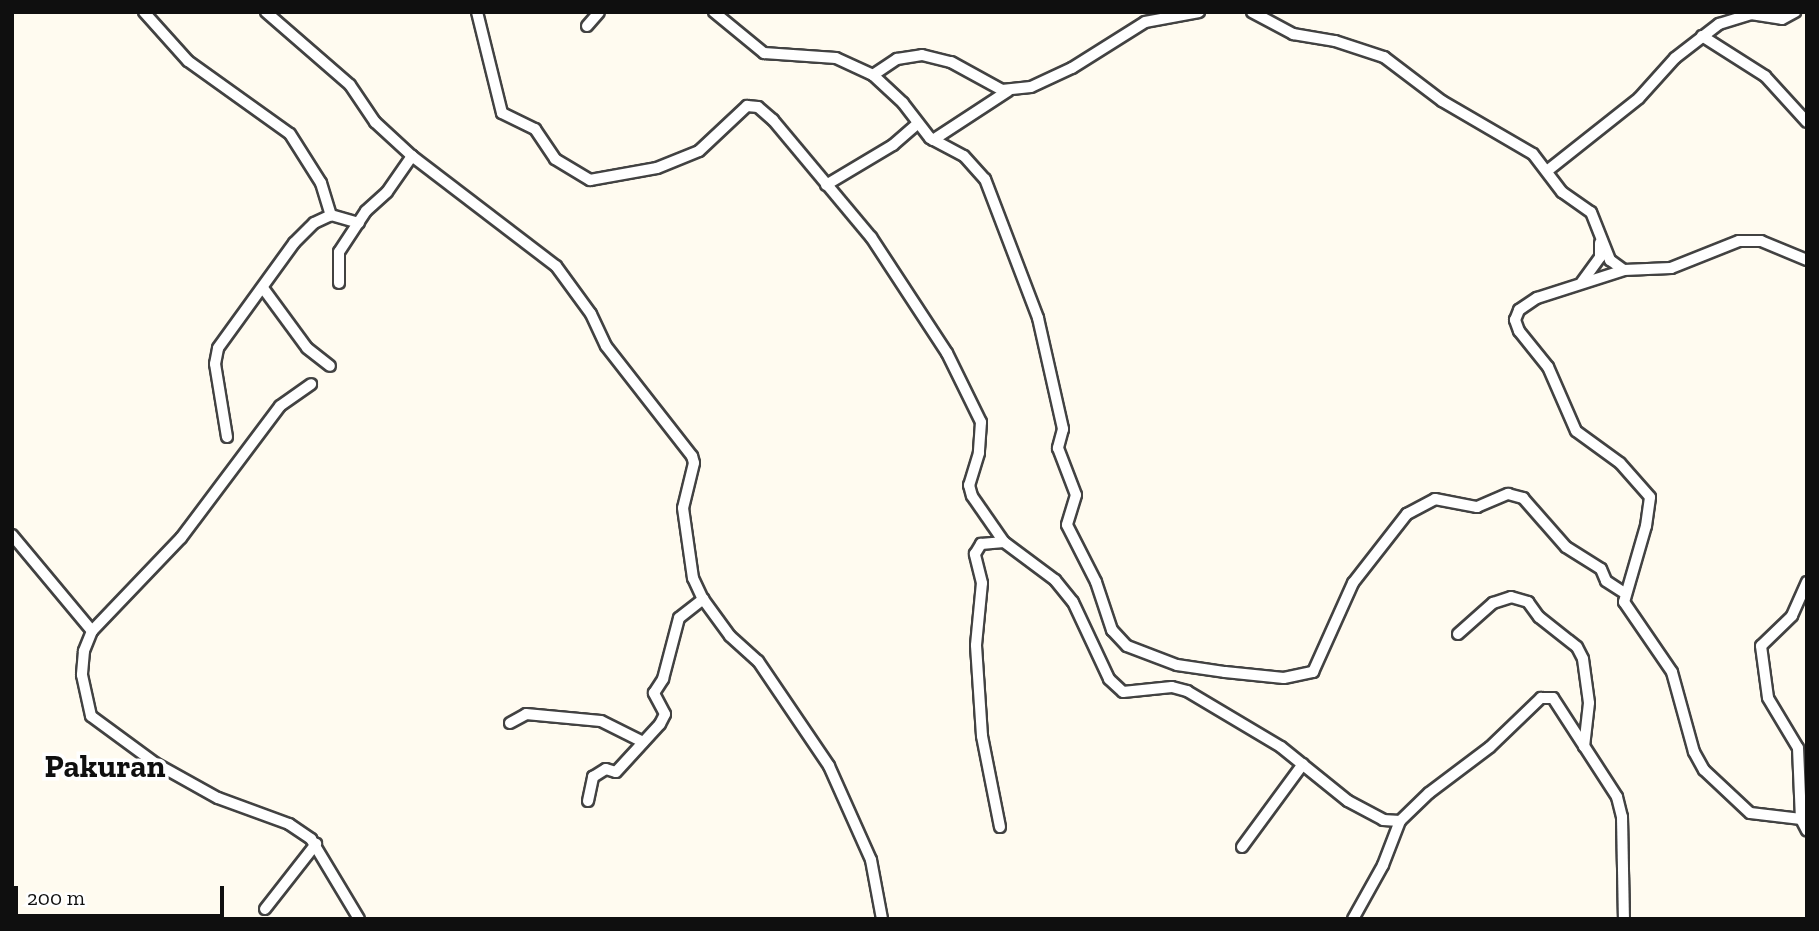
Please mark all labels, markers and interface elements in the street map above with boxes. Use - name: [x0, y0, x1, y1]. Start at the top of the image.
- district label: Pakuran: [45, 747, 165, 785]
- scale bar: [18, 872, 228, 916]
- text: 200 m: [27, 885, 85, 910]

